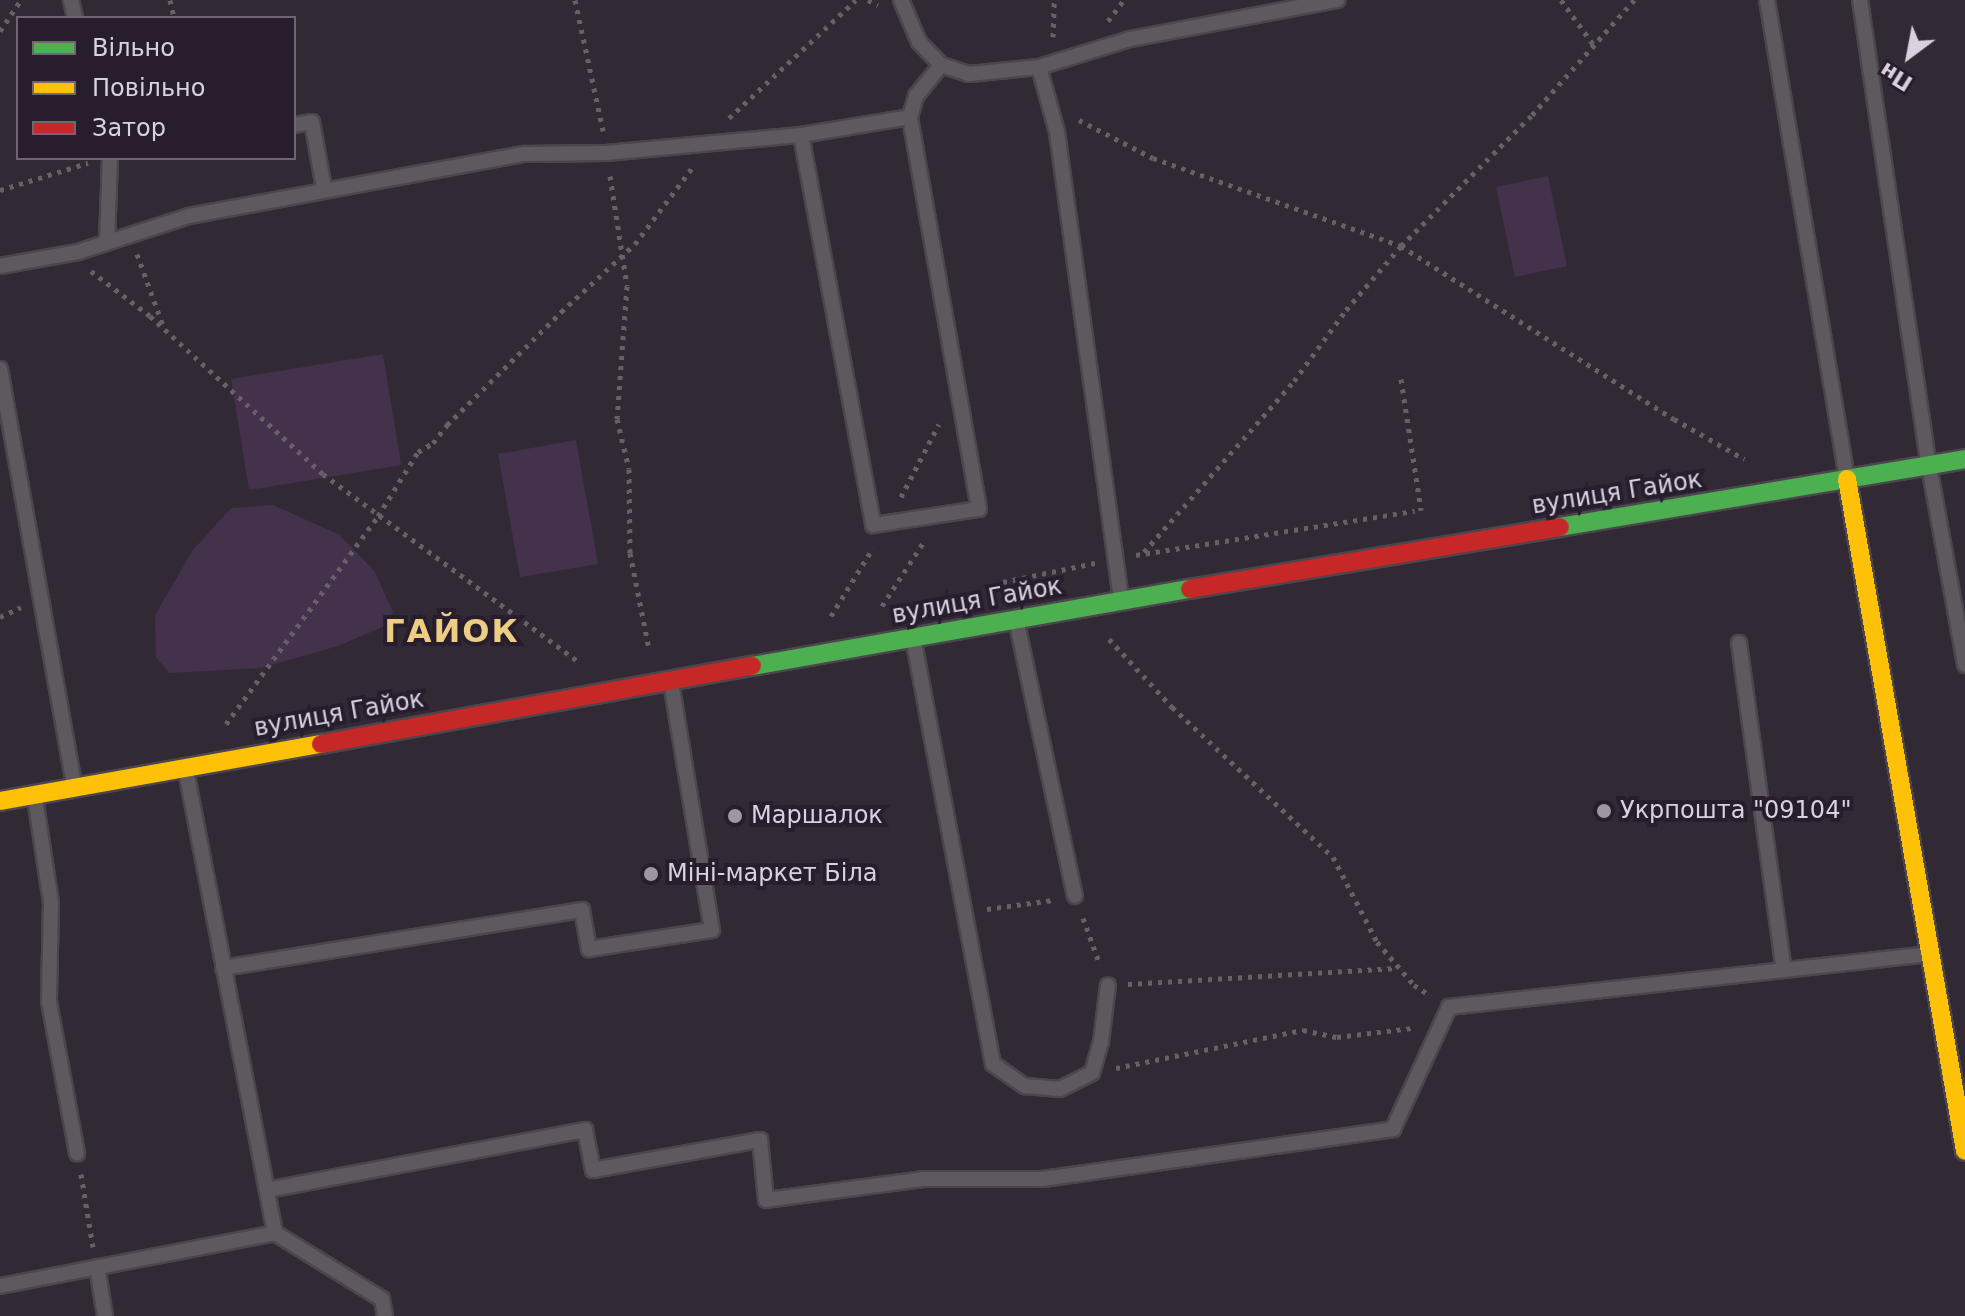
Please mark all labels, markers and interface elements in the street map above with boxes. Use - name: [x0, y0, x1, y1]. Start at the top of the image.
- legend: [16, 16, 296, 160]
- north arrow: [1869, 16, 1949, 96]
- text: Вільно: [92, 34, 175, 62]
- text: Пн: [1875, 57, 1917, 96]
- text: Повільно: [92, 74, 205, 102]
- text: Затор: [92, 114, 166, 142]
- street label: вулиця Гайок: [1530, 465, 1704, 521]
- street label: вулиця Гайок: [890, 572, 1064, 630]
- district label: ГАЙОК: [384, 612, 520, 650]
- street label: вулиця Гайок: [252, 685, 426, 743]
- place label: Укрпошта "09104": [1620, 797, 1851, 825]
- place label: Маршалок: [751, 802, 883, 830]
- marker: Укрпошта "09104": [1595, 802, 1613, 820]
- marker: Маршалок: [726, 807, 744, 825]
- place label: Міні-маркет Біла: [667, 860, 877, 888]
- marker: Міні-маркет Біла: [642, 865, 660, 883]

